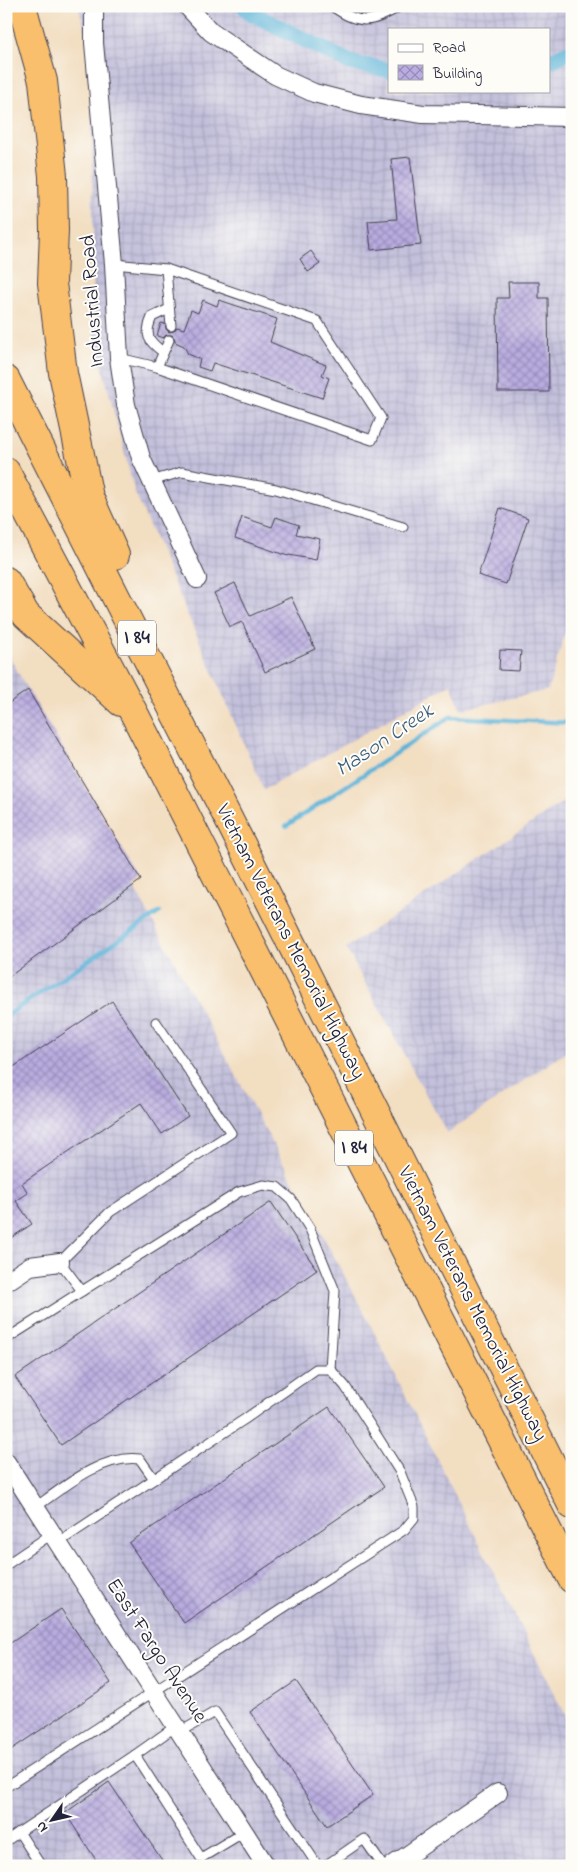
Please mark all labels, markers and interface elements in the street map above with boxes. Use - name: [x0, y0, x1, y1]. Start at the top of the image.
- legend: [388, 28, 550, 92]
- text: Road: [433, 37, 466, 59]
- text: Building: [432, 63, 482, 86]
- street label: Industrial Road: [73, 233, 113, 368]
- road number: I 84: [118, 620, 156, 656]
- water label: Mason Creek: [329, 696, 442, 786]
- street label: Vietnam Veterans Memorial Highway: [205, 798, 373, 1086]
- road number: I 84: [335, 1130, 373, 1166]
- street label: Vietnam Veterans Memorial Highway: [387, 1160, 555, 1448]
- street label: East Fargo Avenue: [96, 1573, 214, 1731]
- north arrow: [28, 1794, 78, 1844]
- text: N: [31, 1817, 54, 1836]

